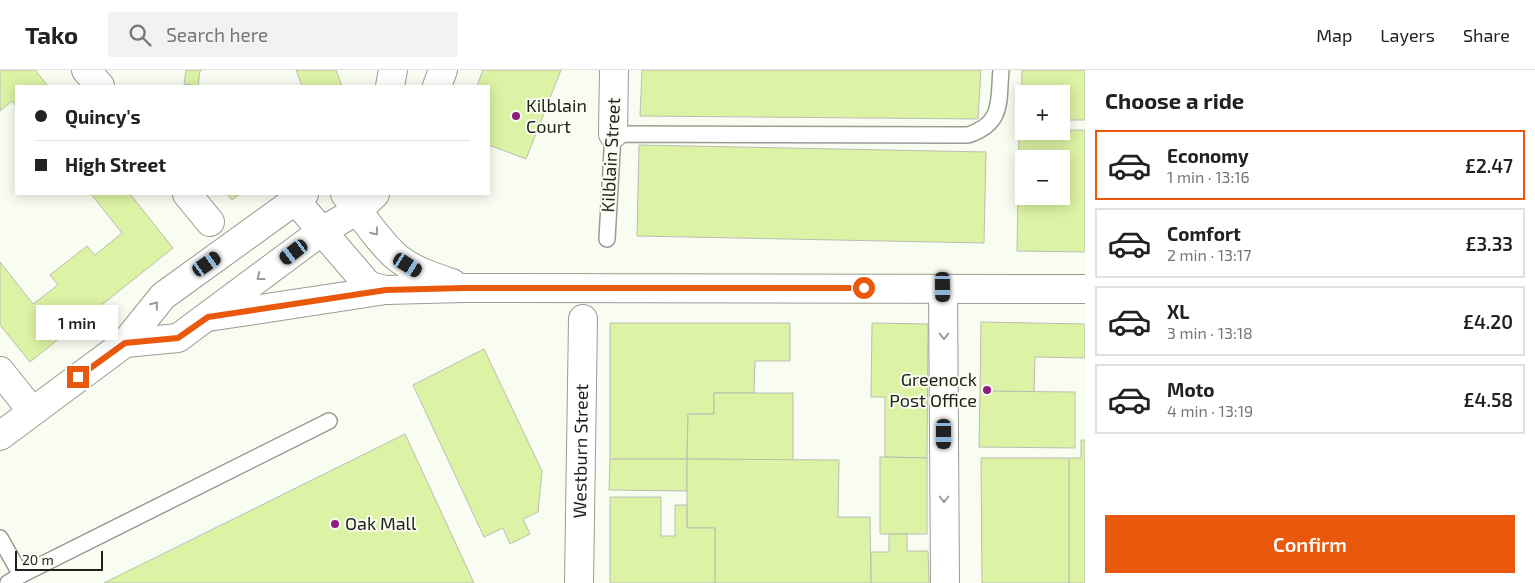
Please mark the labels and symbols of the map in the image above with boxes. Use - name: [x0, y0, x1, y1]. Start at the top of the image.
- place label: Kilblain Court: [526, 94, 587, 137]
- street label: Kilblain Street: [596, 97, 624, 213]
- marker: Kilblain Court: [510, 110, 522, 122]
- one-way arrow: [370, 226, 378, 235]
- car: [277, 237, 310, 267]
- car: [190, 249, 223, 279]
- car: [391, 251, 424, 279]
- one-way arrow: [257, 272, 266, 280]
- car: [935, 272, 950, 302]
- route start: [853, 277, 875, 299]
- one-way arrow: [150, 302, 159, 311]
- callout: 1 min: [37, 304, 119, 340]
- one-way arrow: [939, 332, 949, 340]
- route end: [67, 366, 89, 388]
- place label: Greenock Post Office: [889, 368, 977, 411]
- street label: Westburn Street: [568, 383, 592, 519]
- marker: Greenock Post Office: [981, 384, 993, 396]
- car: [936, 419, 951, 449]
- one-way arrow: [939, 495, 949, 503]
- place label: Oak Mall: [345, 512, 417, 534]
- marker: Oak Mall: [329, 518, 341, 530]
- scale bar: [15, 548, 102, 571]

